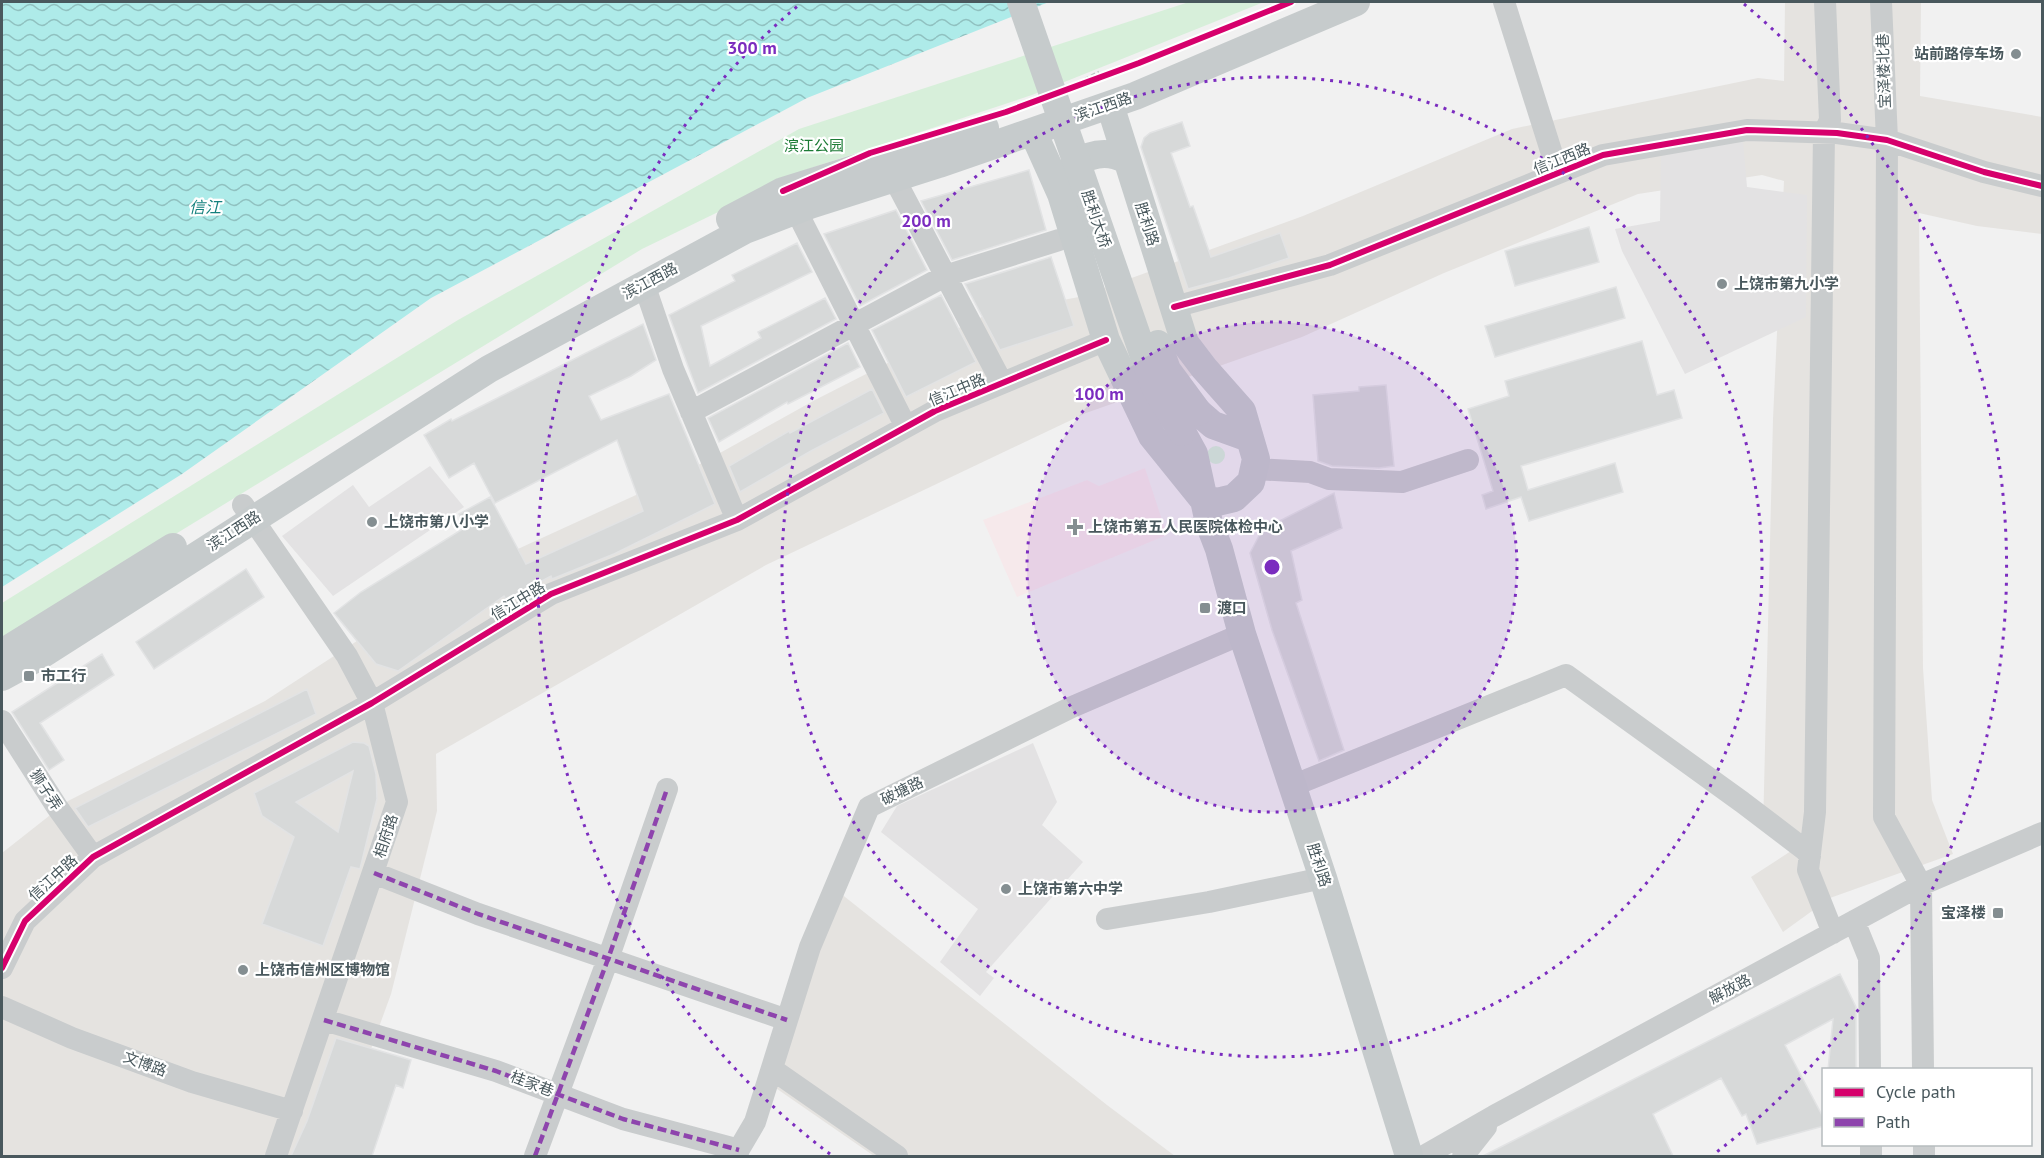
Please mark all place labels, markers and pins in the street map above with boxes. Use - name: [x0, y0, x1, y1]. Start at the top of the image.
- place label: 站前路停车场: [1914, 44, 2004, 63]
- marker: 站前路停车场: [2009, 47, 2023, 61]
- place label: 上饶市第九小学: [1734, 274, 1839, 293]
- marker: 上饶市第九小学: [1715, 277, 1729, 291]
- place label: 上饶市第八小学: [384, 512, 489, 531]
- marker: 上饶市第八小学: [365, 515, 379, 529]
- place label: 上饶市第五人民医院体检中心: [1088, 517, 1283, 536]
- marker: 上饶市第五人民医院体检中心: [1066, 518, 1084, 536]
- centre of rings: [1262, 557, 1282, 577]
- place label: 渡口: [1217, 598, 1247, 617]
- marker: 渡口: [1198, 601, 1212, 615]
- place label: 市工行: [41, 666, 86, 685]
- marker: 市工行: [22, 669, 36, 683]
- place label: 上饶市第六中学: [1018, 879, 1123, 898]
- marker: 上饶市第六中学: [999, 882, 1013, 896]
- place label: 宝泽楼: [1941, 903, 1986, 922]
- marker: 宝泽楼: [1991, 906, 2005, 920]
- place label: 上饶市信州区博物馆: [255, 960, 390, 979]
- marker: 上饶市信州区博物馆: [236, 963, 250, 977]

